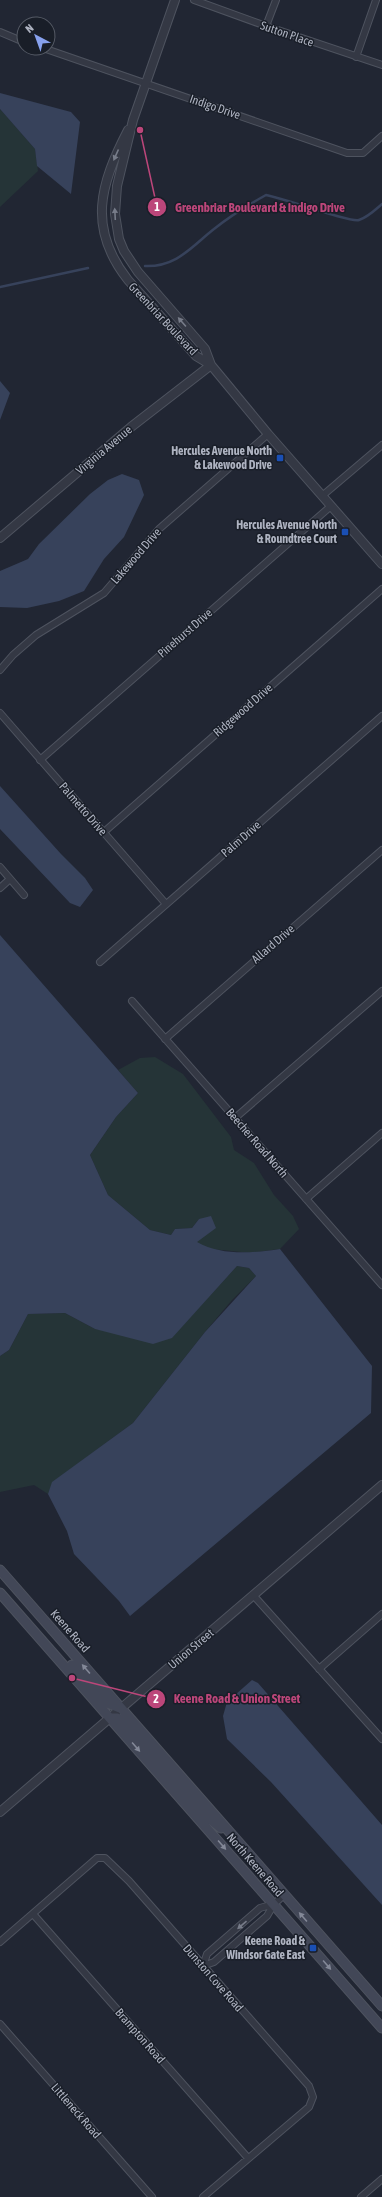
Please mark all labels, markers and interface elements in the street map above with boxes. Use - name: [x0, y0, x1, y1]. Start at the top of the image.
- north arrow: [16, 16, 56, 56]
- street label: Sutton Place: [259, 18, 315, 50]
- text: N: [23, 22, 36, 35]
- street label: Indigo Drive: [188, 92, 242, 122]
- one-way arrow: [112, 149, 118, 161]
- callout: Greenbriar Boulevard & Indigo Drive: [147, 195, 353, 220]
- text: 1: [154, 200, 160, 214]
- text: Greenbriar Boulevard & Indigo Drive: [175, 200, 345, 215]
- one-way arrow: [112, 208, 119, 220]
- street label: Greenbriar Boulevard: [126, 280, 200, 358]
- one-way arrow: [177, 317, 186, 327]
- street label: Virginia Avenue: [73, 423, 135, 477]
- place label: Hercules Avenue North & Lakewood Drive: [171, 444, 273, 472]
- marker: Hercules Avenue North & Lakewood Drive: [275, 453, 285, 463]
- place label: Hercules Avenue North & Roundtree Court: [236, 518, 338, 546]
- street label: Lakewood Drive: [108, 525, 164, 587]
- marker: Hercules Avenue North & Roundtree Court: [340, 527, 350, 537]
- street label: Pinehurst Drive: [155, 606, 215, 660]
- street label: Ridgewood Drive: [211, 681, 275, 739]
- street label: Palmetto Drive: [56, 780, 110, 838]
- street label: Palm Drive: [218, 818, 264, 860]
- street label: Allard Drive: [249, 922, 297, 966]
- street label: Beecher Road North: [223, 1105, 291, 1181]
- street label: Keene Road: [48, 1607, 92, 1655]
- street label: Union Street: [165, 1626, 217, 1672]
- one-way arrow: [82, 1663, 91, 1674]
- callout: Keene Road & Union Street: [146, 1686, 309, 1711]
- text: Keene Road & Union Street: [174, 1691, 301, 1706]
- text: 2: [153, 1692, 159, 1706]
- one-way arrow: [131, 1742, 140, 1752]
- street label: North Keene Road: [224, 1830, 286, 1900]
- one-way arrow: [217, 1839, 226, 1850]
- one-way arrow: [299, 1912, 308, 1922]
- one-way arrow: [236, 1920, 247, 1929]
- place label: Keene Road & Windsor Gate East: [225, 1934, 306, 1962]
- street label: Dunston Cove Road: [180, 1941, 246, 2015]
- marker: Keene Road & Windsor Gate East: [308, 1943, 318, 1953]
- one-way arrow: [322, 1960, 332, 1970]
- street label: Brampton Road: [112, 2006, 168, 2066]
- street label: Littleneck Road: [48, 2081, 104, 2141]

